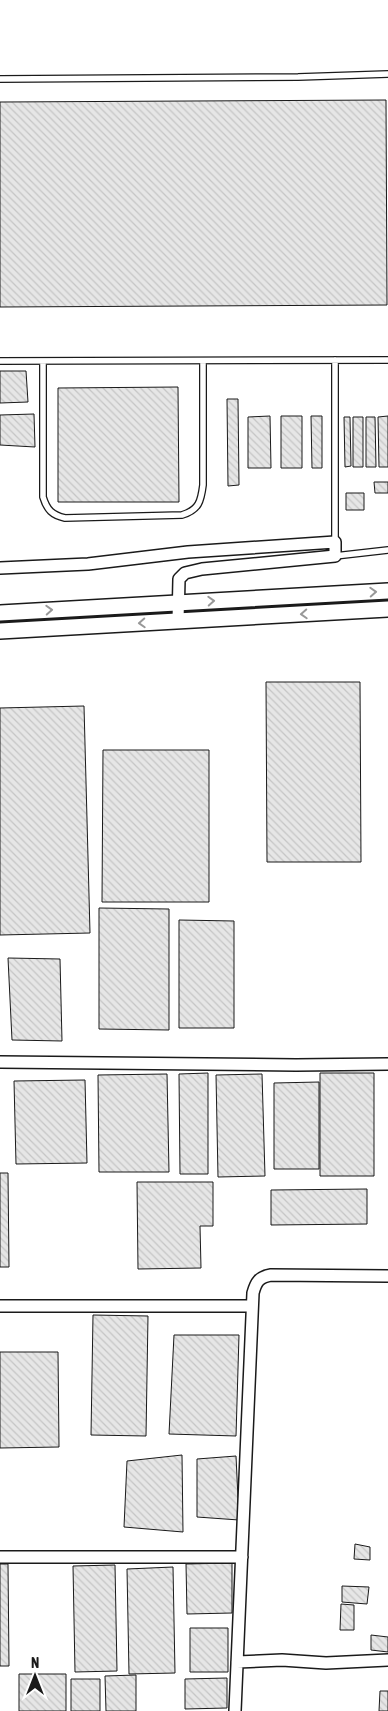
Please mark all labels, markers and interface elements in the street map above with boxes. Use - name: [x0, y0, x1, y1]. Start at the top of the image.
- one-way arrow: [369, 587, 377, 598]
- one-way arrow: [207, 596, 215, 607]
- one-way arrow: [45, 605, 53, 616]
- one-way arrow: [300, 609, 308, 620]
- one-way arrow: [138, 617, 146, 628]
- north arrow: [10, 1651, 60, 1701]
- text: N: [31, 1655, 39, 1671]

